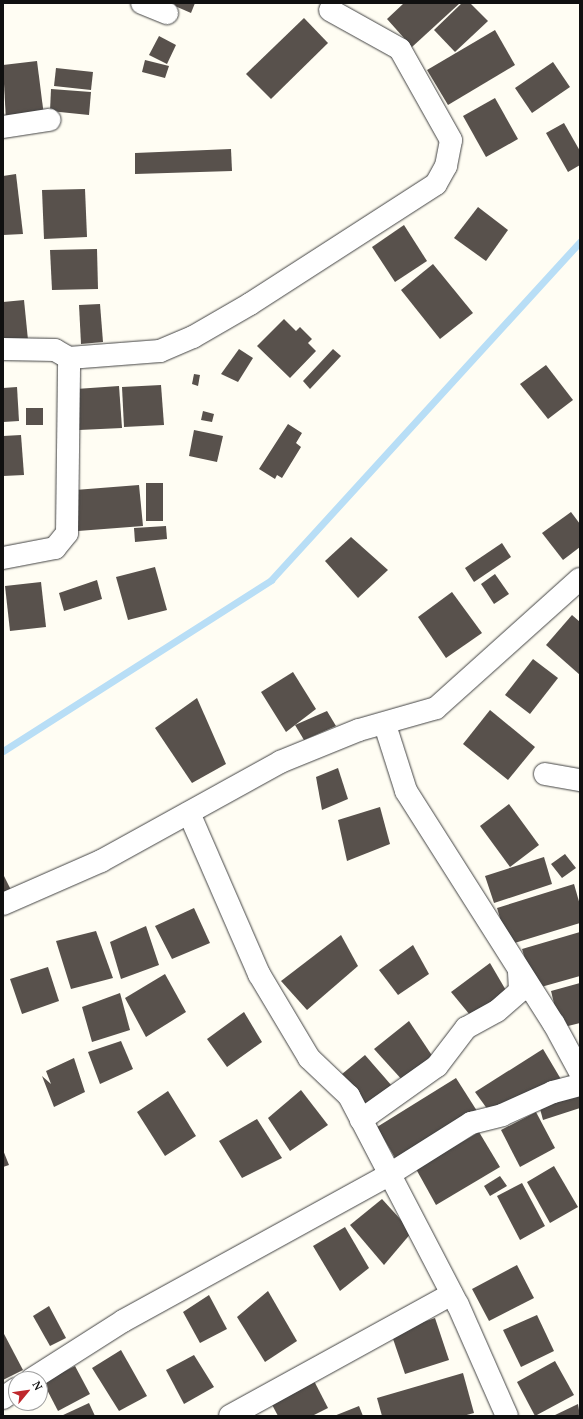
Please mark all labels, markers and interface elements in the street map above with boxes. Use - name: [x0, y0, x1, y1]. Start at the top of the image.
- north arrow: [8, 1371, 48, 1411]
- text: N: [29, 1379, 46, 1393]

